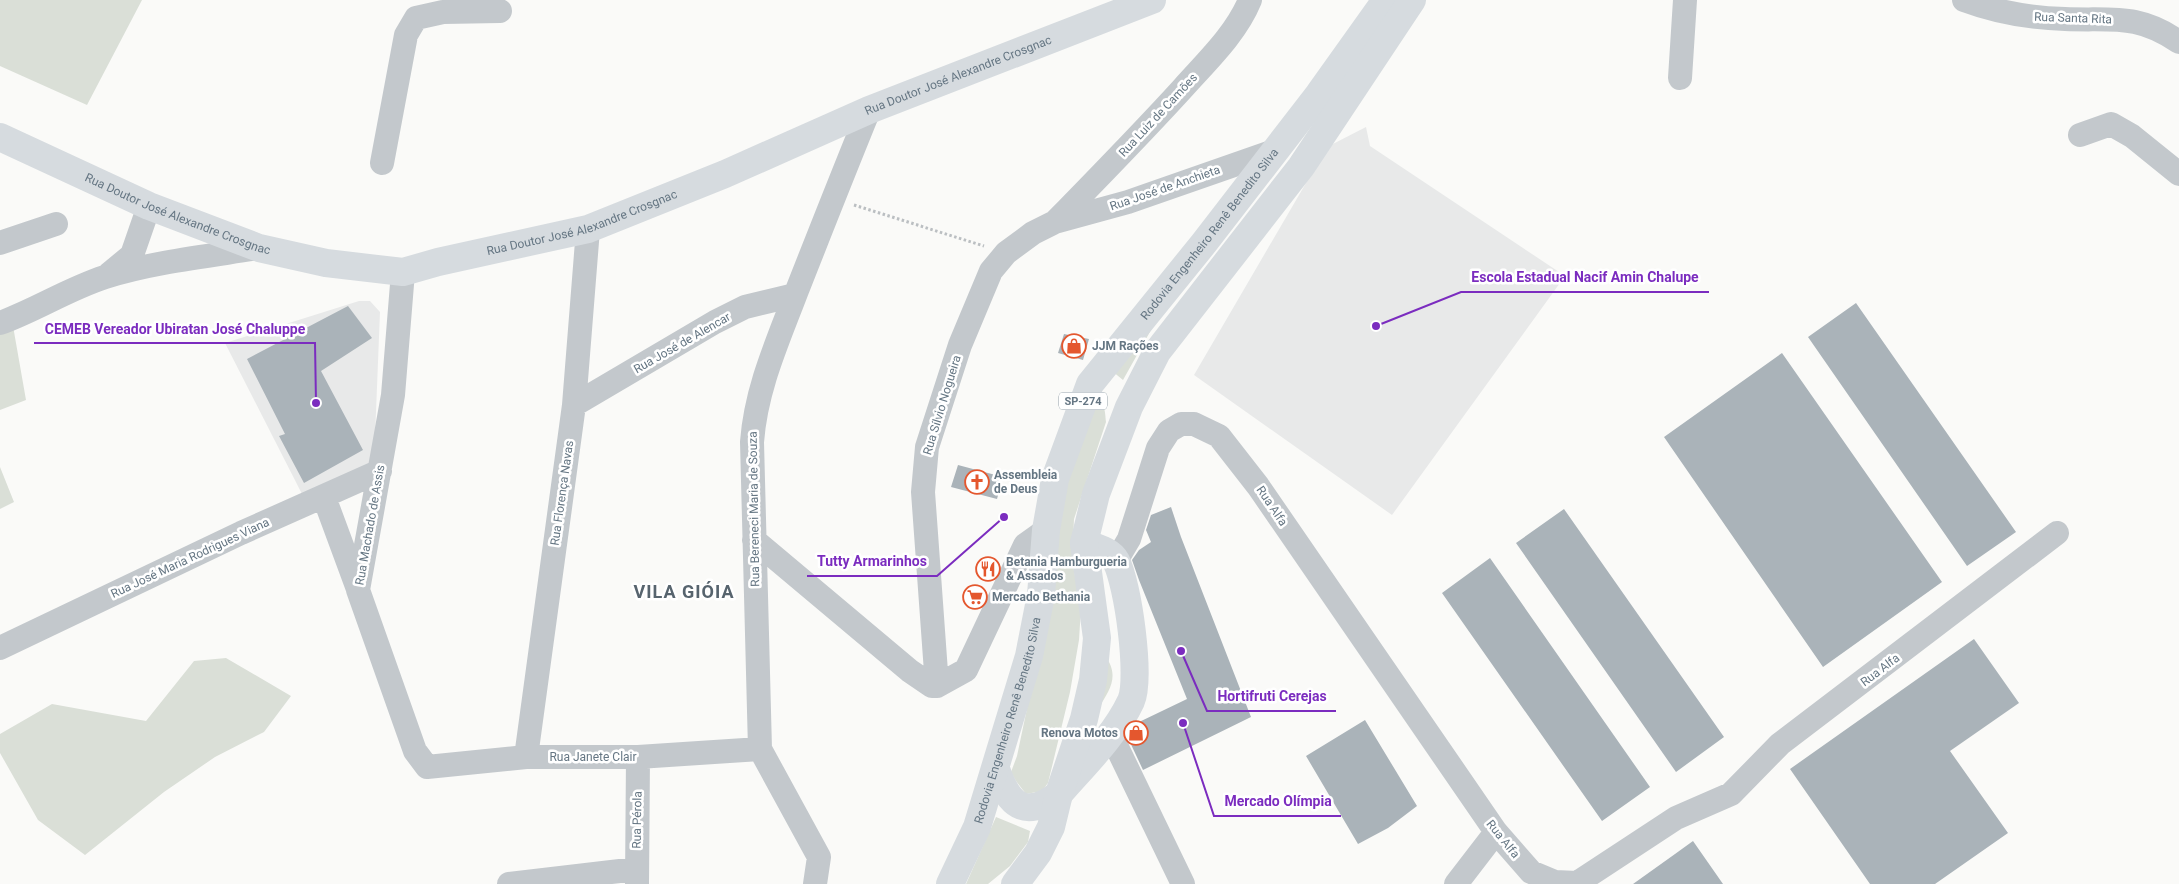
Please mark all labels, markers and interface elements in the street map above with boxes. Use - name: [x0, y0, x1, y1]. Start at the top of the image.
- street label: Rua Santa Rita: [2034, 10, 2112, 26]
- street label: Rua Doutor José Alexandre Crosgnac: [863, 33, 1053, 118]
- street label: Rua Luiz de Camões: [1116, 71, 1200, 159]
- street label: Rodovia Engenheiro Renê Benedito Silva: [1138, 146, 1281, 323]
- street label: Rua José de Anchieta: [1108, 163, 1222, 213]
- street label: Rua Doutor José Alexandre Crosgnac: [83, 170, 272, 257]
- street label: Rua Doutor José Alexandre Crosgnac: [485, 187, 679, 258]
- callout: Escola Estadual Nacif Amin Chalupe: [1461, 263, 1709, 292]
- text: Escola Estadual Nacif Amin Chalupe: [1471, 269, 1699, 285]
- street label: Rua José de Alencar: [631, 310, 733, 376]
- callout: CEMEB Vereador Ubiratan José Chaluppe: [34, 314, 315, 343]
- text: CEMEB Vereador Ubiratan José Chaluppe: [45, 321, 306, 337]
- shop icon: JJM Rações: [1061, 333, 1087, 359]
- place label: JJM Rações: [1092, 339, 1159, 353]
- street label: Rua Sílvio Nogueira: [920, 353, 964, 457]
- road number: SP-274: [1059, 392, 1107, 410]
- street label: Rua Bereneci Maria de Souza: [746, 431, 762, 587]
- street label: Rua Florença Navas: [548, 439, 576, 547]
- street label: Rua Machado de Assis: [353, 464, 387, 586]
- place label: Assembleia de Deus: [994, 468, 1058, 496]
- church icon: Assembleia de Deus: [964, 469, 990, 495]
- street label: Rua Alfa: [1254, 483, 1290, 529]
- street label: Rua José Maria Rodrigues Viana: [109, 515, 271, 601]
- callout: Tutty Armarinhos: [807, 547, 937, 576]
- text: Tutty Armarinhos: [817, 553, 927, 569]
- place label: Betania Hamburgueria & Assados: [1006, 555, 1128, 583]
- restaurant icon: Betania Hamburgueria & Assados: [975, 556, 1001, 582]
- district label: VILA GIÓIA: [634, 581, 734, 602]
- supermarket icon: Mercado Bethania: [962, 584, 988, 610]
- place label: Mercado Bethania: [992, 590, 1091, 604]
- street label: Rodovia Engenheiro Renê Benedito Silva: [971, 616, 1043, 825]
- street label: Rua Alfa: [1858, 651, 1902, 689]
- callout: Hortifruti Cerejas: [1207, 682, 1336, 711]
- text: Hortifruti Cerejas: [1217, 688, 1327, 704]
- shop icon: Renova Motos: [1123, 720, 1149, 746]
- place label: Renova Motos: [1041, 726, 1118, 740]
- street label: Rua Janete Clair: [549, 750, 637, 764]
- callout: Mercado Olímpia: [1214, 787, 1341, 816]
- street label: Rua Pérola: [629, 791, 645, 849]
- text: Mercado Olímpia: [1224, 793, 1332, 809]
- street label: Rua Alfa: [1483, 817, 1523, 861]

